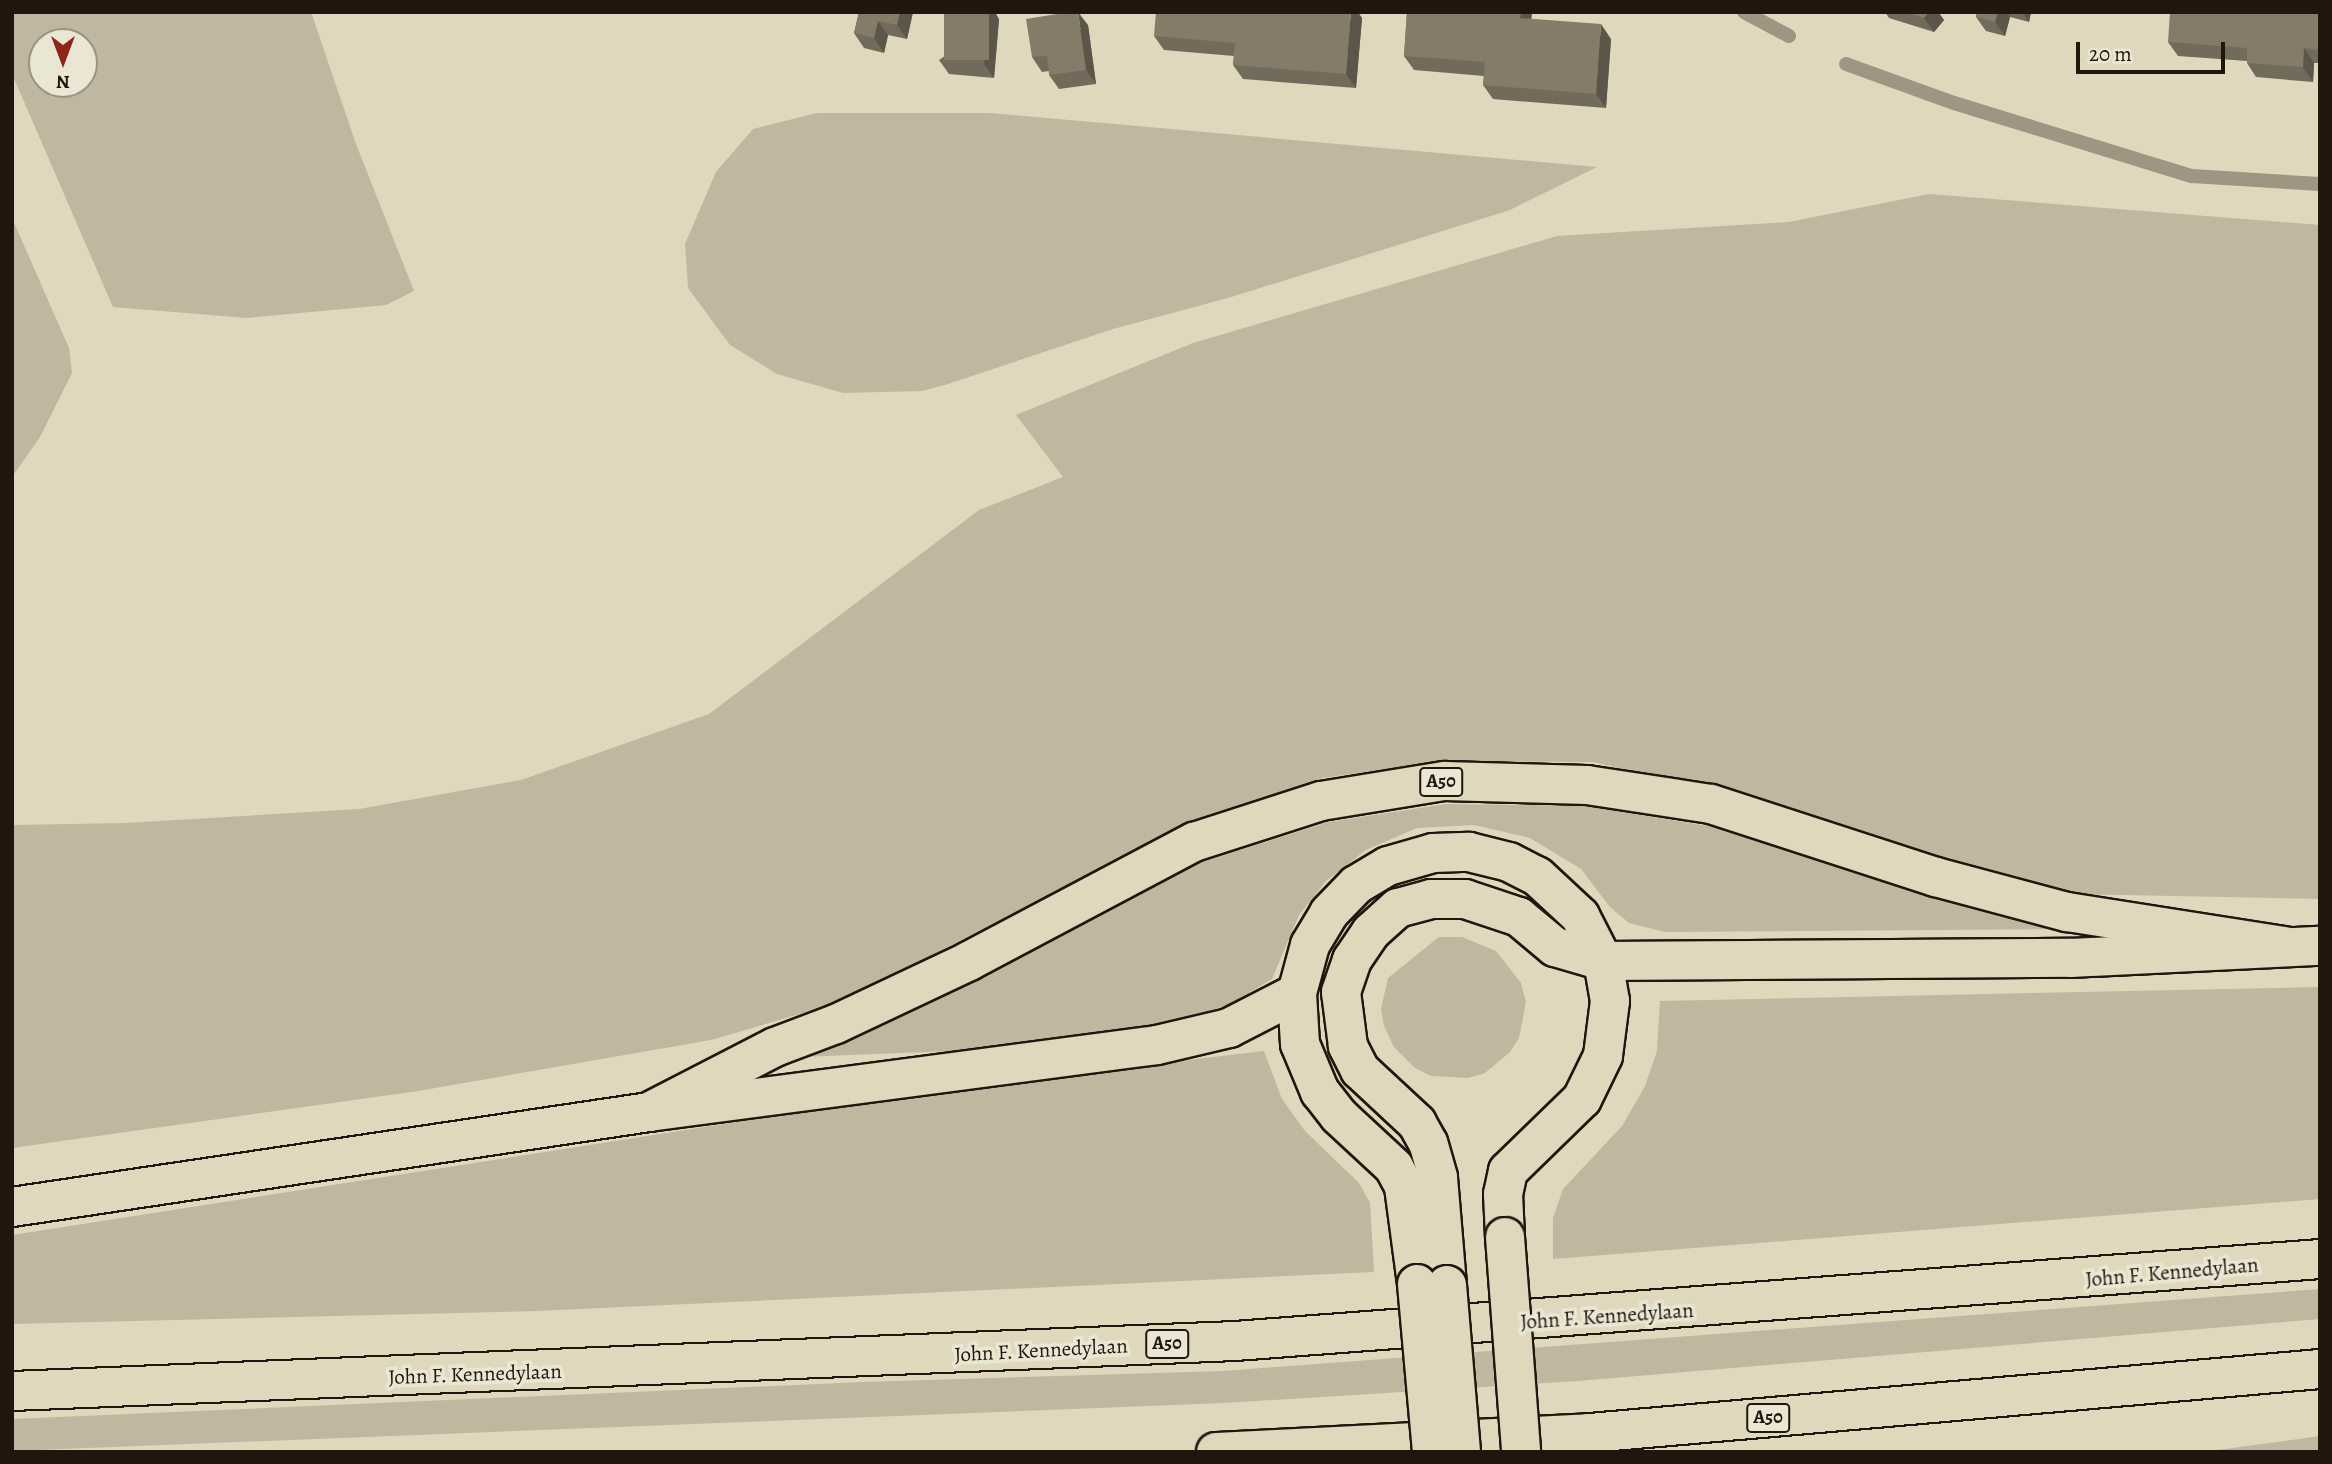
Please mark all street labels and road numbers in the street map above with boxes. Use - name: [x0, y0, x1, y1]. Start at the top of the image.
- road number: A50: [1418, 766, 1464, 797]
- street label: John F. Kennedylaan: [2084, 1252, 2260, 1292]
- street label: John F. Kennedylaan: [1519, 1297, 1695, 1335]
- road number: A50: [1144, 1328, 1190, 1360]
- street label: John F. Kennedylaan: [953, 1333, 1129, 1367]
- street label: John F. Kennedylaan: [388, 1358, 562, 1390]
- road number: A50: [1745, 1402, 1791, 1434]

